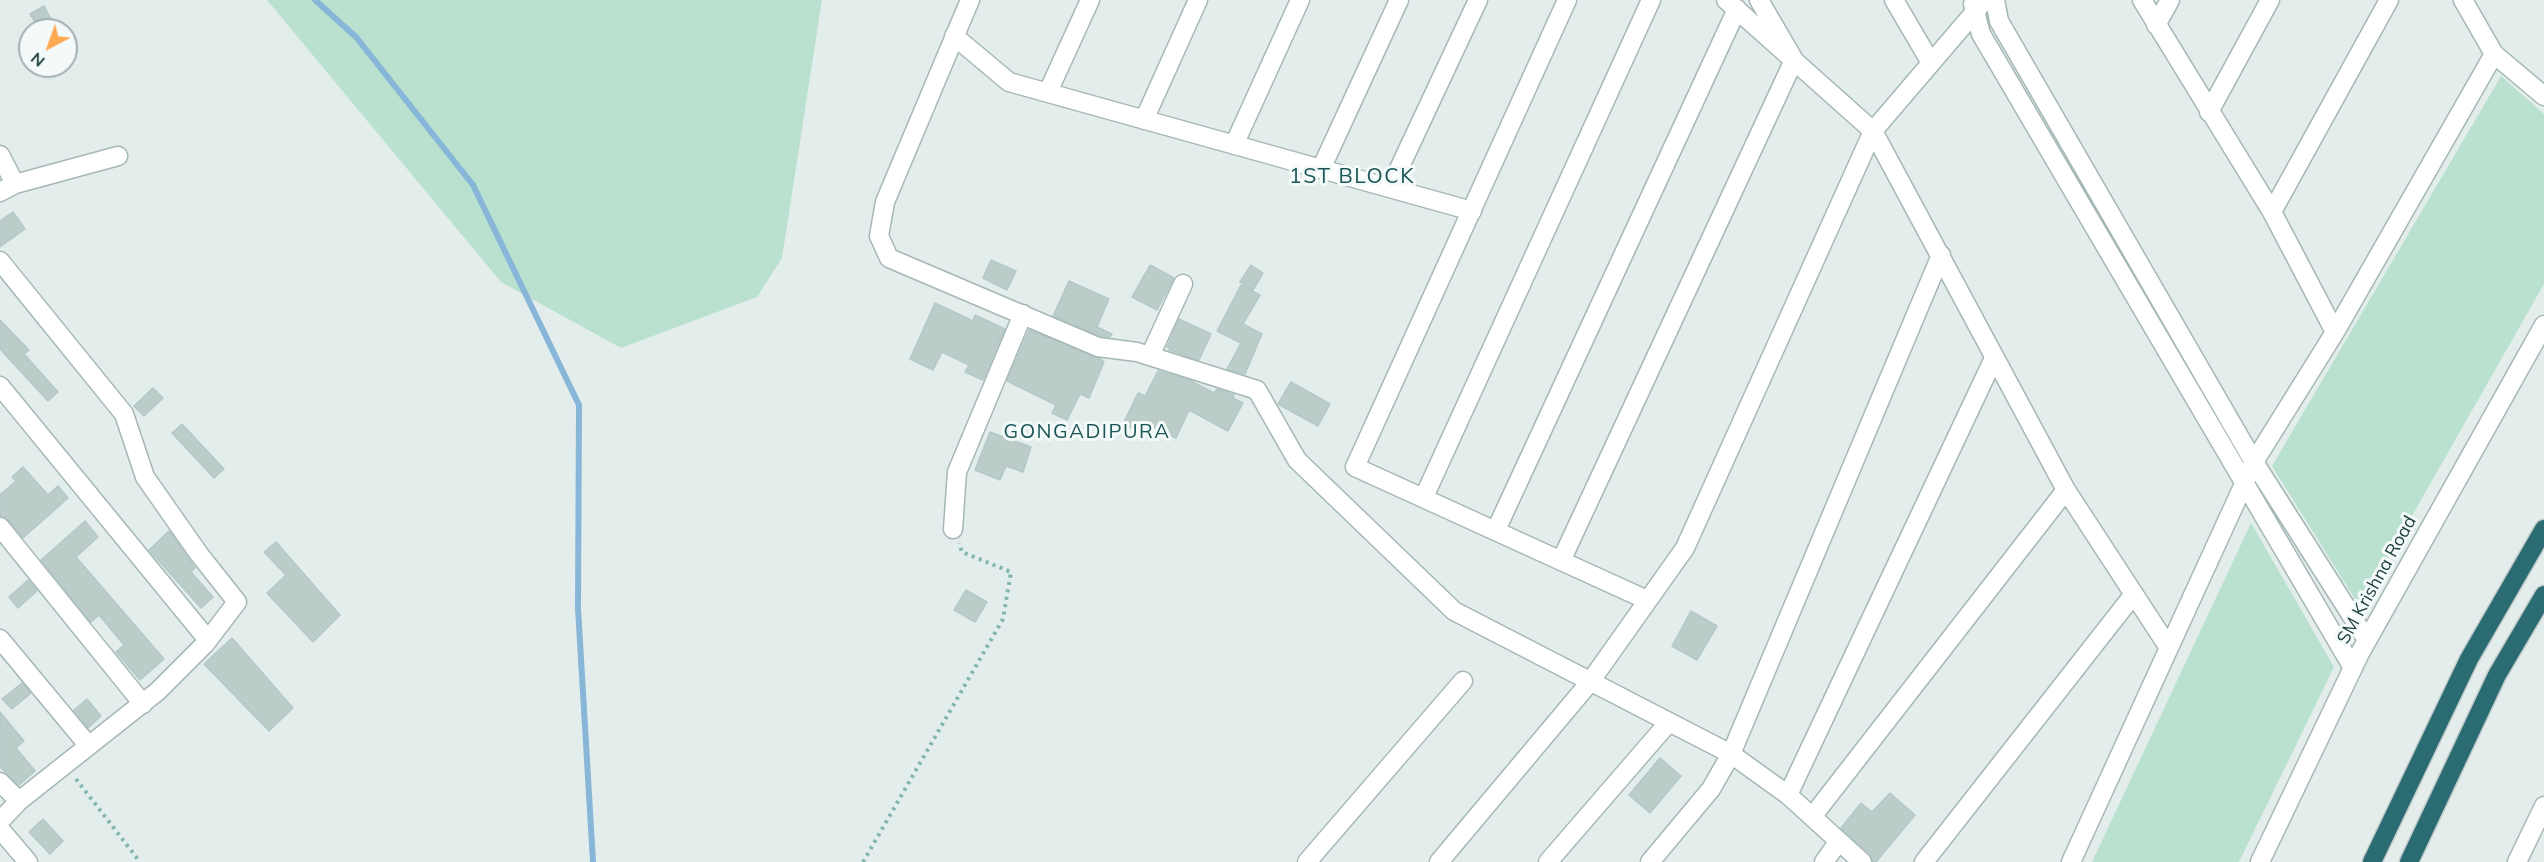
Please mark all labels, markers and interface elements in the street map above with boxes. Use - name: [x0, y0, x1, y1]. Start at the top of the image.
- north arrow: [18, 18, 78, 78]
- text: N: [26, 49, 49, 72]
- district label: 1ST BLOCK: [1289, 164, 1415, 190]
- district label: GONGADIPURA: [1004, 420, 1170, 444]
- street label: SM Krishna Road: [2333, 512, 2421, 648]

